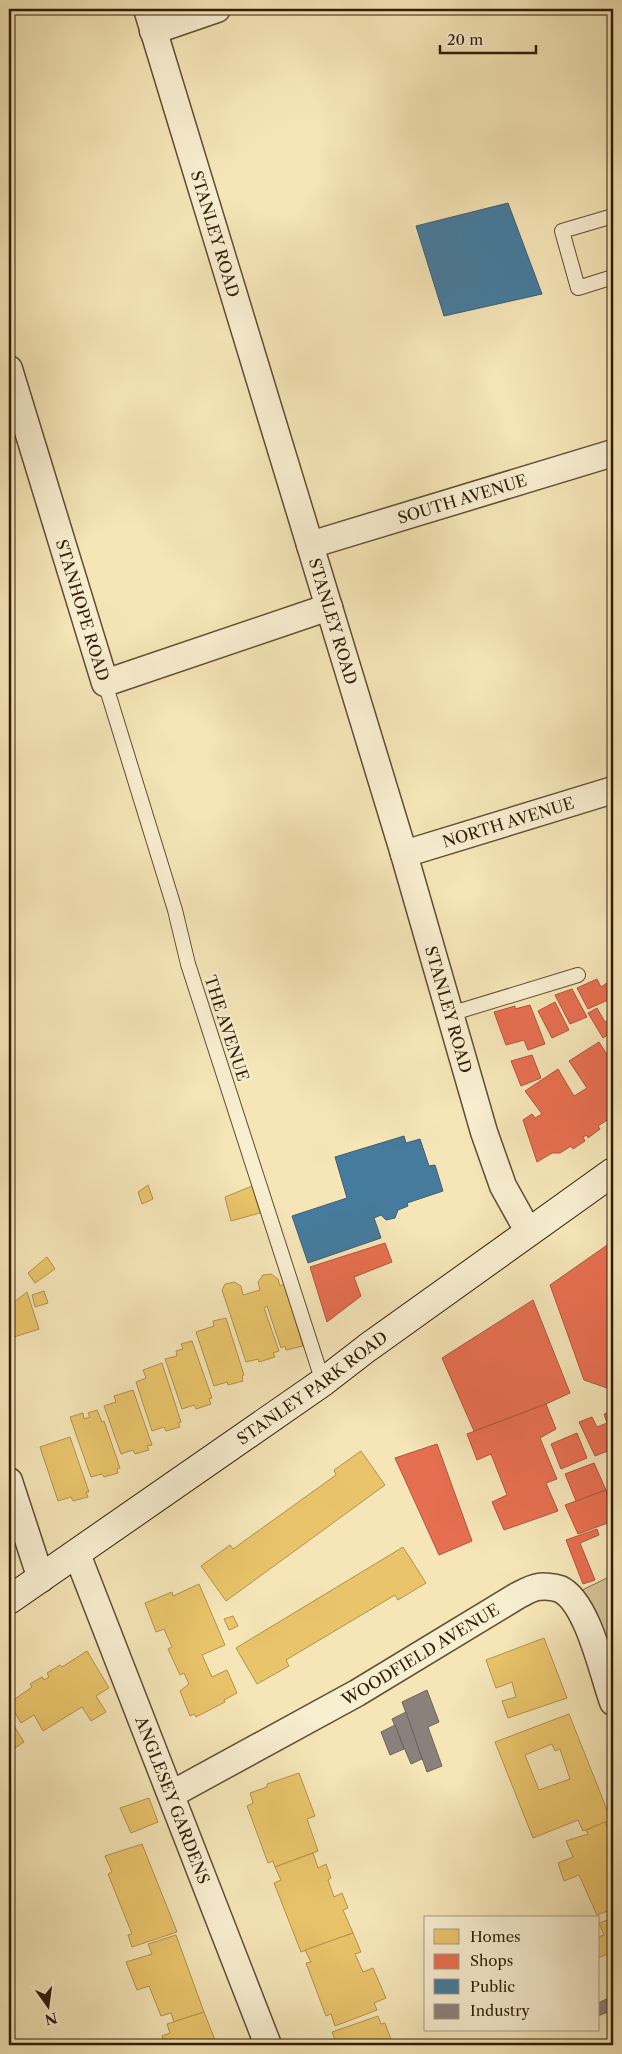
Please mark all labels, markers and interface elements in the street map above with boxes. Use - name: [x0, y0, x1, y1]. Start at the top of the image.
- scale bar: [440, 22, 536, 54]
- text: 20 m: [447, 30, 483, 49]
- street label: STANLEY ROAD: [187, 168, 244, 300]
- street label: SOUTH AVENUE: [395, 470, 529, 528]
- street label: STANHOPE ROAD: [52, 537, 114, 683]
- street label: STANLEY ROAD: [305, 556, 362, 687]
- street label: NORTH AVENUE: [440, 793, 577, 852]
- street label: STANLEY ROAD: [421, 944, 476, 1075]
- street label: THE AVENUE: [200, 973, 254, 1083]
- street label: STANLEY PARK ROAD: [233, 1327, 391, 1449]
- street label: WOODFIELD AVENUE: [337, 1599, 503, 1710]
- street label: ANGLESEY GARDENS: [131, 1713, 214, 1887]
- legend: [424, 1916, 600, 2032]
- text: Homes: [470, 1927, 521, 1946]
- text: Shops: [470, 1951, 513, 1970]
- text: Public: [470, 1977, 515, 1996]
- north arrow: [22, 1982, 72, 2032]
- text: Industry: [470, 2001, 530, 2020]
- text: N: [43, 2008, 59, 2029]

